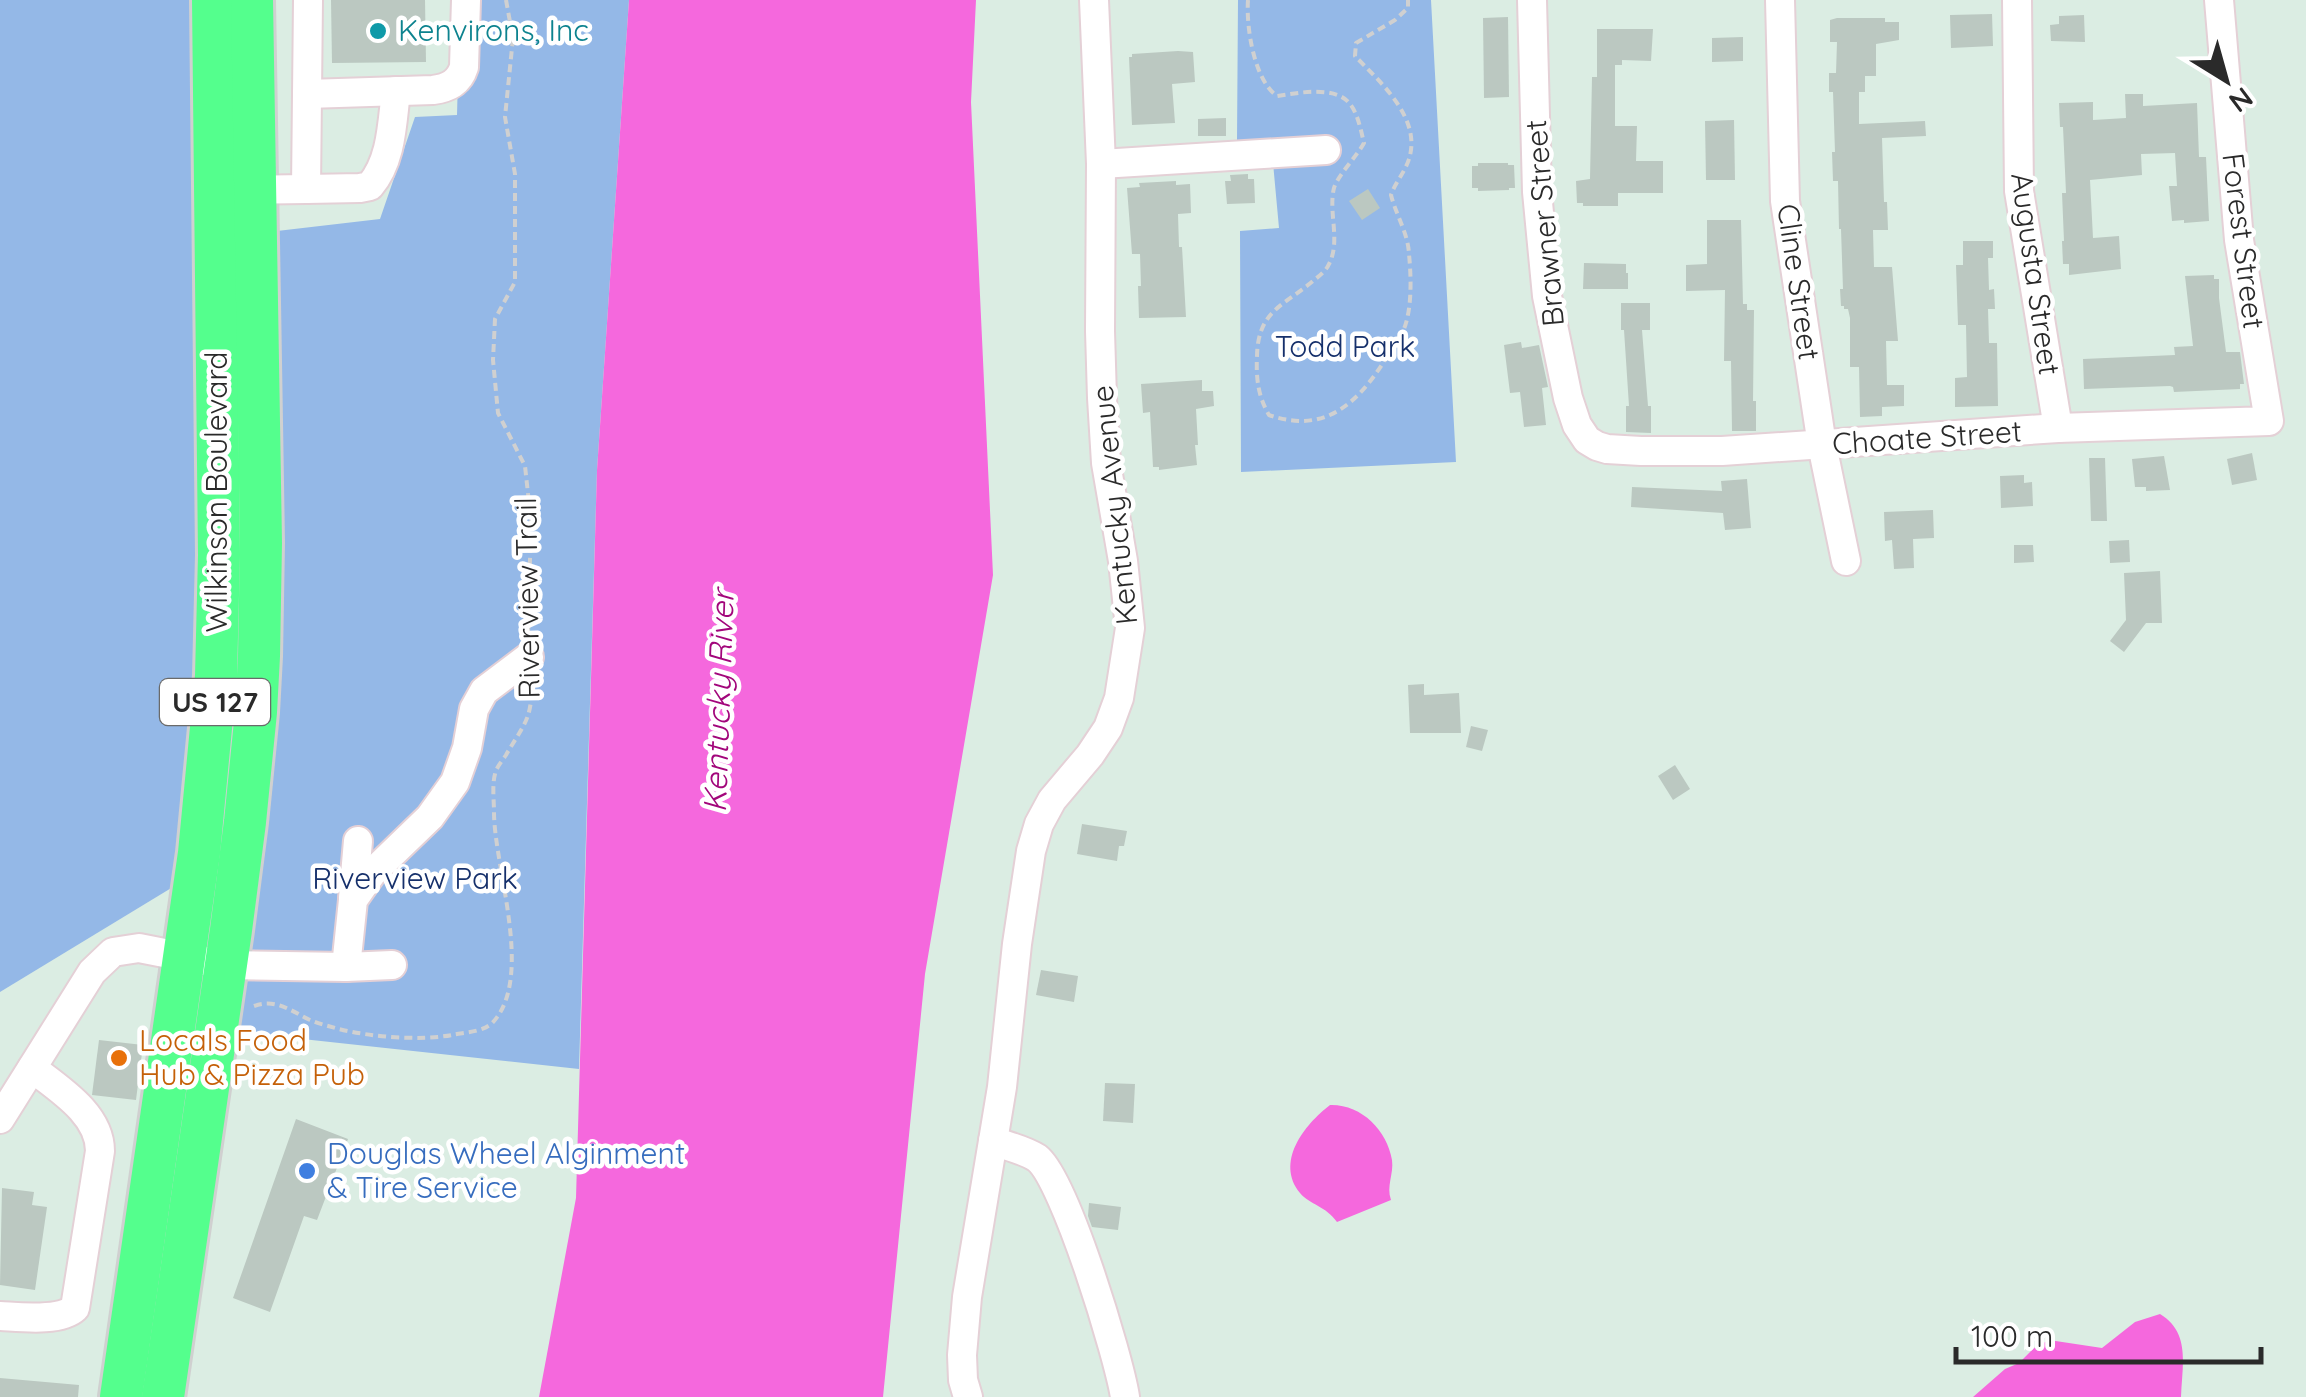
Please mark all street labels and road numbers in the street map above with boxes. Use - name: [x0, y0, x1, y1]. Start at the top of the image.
- street label: Brawner Street: [1516, 118, 1572, 328]
- street label: Forest Street: [2214, 151, 2274, 331]
- street label: Augusta Street: [2003, 170, 2069, 378]
- street label: Cline Street: [1769, 201, 1829, 362]
- street label: Wilkinson Boulevard: [197, 352, 235, 632]
- street label: Kentucky Avenue: [1083, 383, 1145, 627]
- street label: Choate Street: [1831, 411, 2023, 463]
- street label: Riverview Trail: [506, 497, 548, 699]
- road number: US 127: [160, 679, 270, 725]

